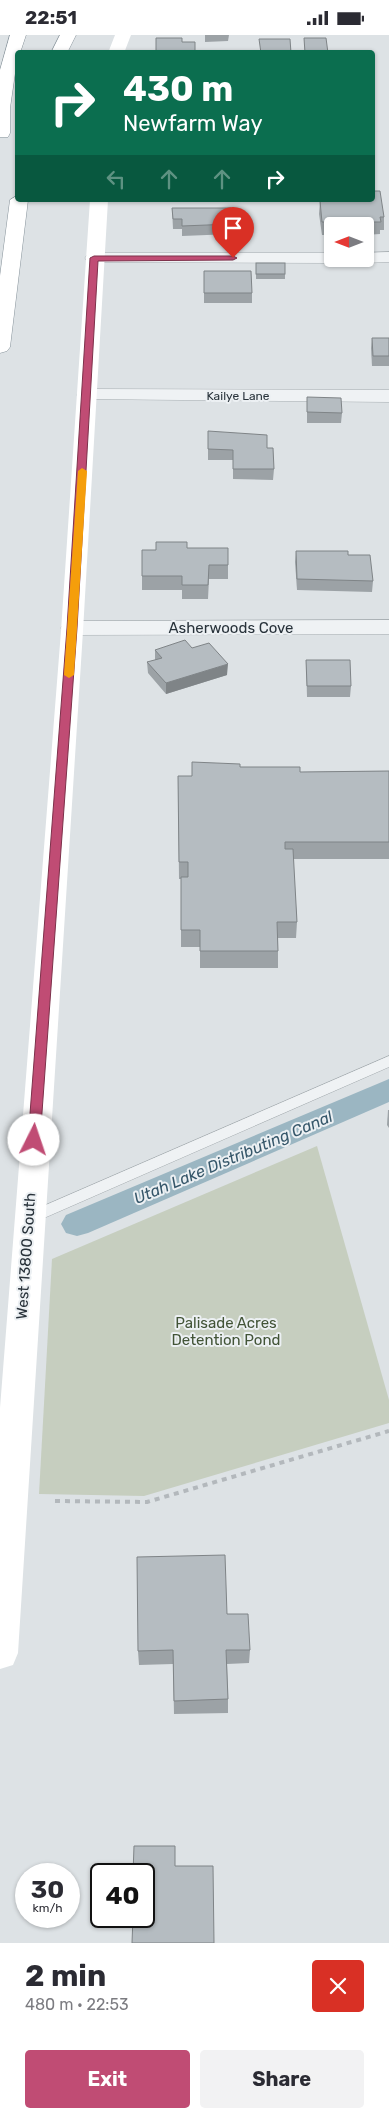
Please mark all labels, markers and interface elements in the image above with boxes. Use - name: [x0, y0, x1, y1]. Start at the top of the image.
- text: 22:51: [25, 6, 77, 29]
- text: 430 m: [123, 68, 233, 110]
- icon: right: [40, 70, 105, 135]
- text: Newfarm Way: [123, 110, 263, 137]
- icon: left: [102, 165, 130, 193]
- icon: ahead: [155, 165, 183, 193]
- icon: ahead: [208, 165, 236, 193]
- icon: right: [261, 165, 289, 193]
- pin: [212, 207, 254, 258]
- icon: arrive: [219, 214, 247, 242]
- north arrow: [324, 217, 374, 267]
- map controls: [324, 217, 374, 267]
- street label: Kailye Lane: [206, 389, 270, 403]
- street label: Asherwoods Cove: [169, 619, 293, 637]
- water label: Utah Lake Distributing Canal: [131, 1106, 336, 1208]
- position arrow: [7, 1113, 59, 1165]
- street label: West 13800 South: [13, 1192, 39, 1320]
- park label: Palisade Acres Detention Pond: [172, 1314, 280, 1349]
- speed limit sign: 40: [90, 1863, 155, 1928]
- text: 30: [31, 1875, 64, 1904]
- text: km/h: [33, 1901, 62, 1915]
- text: 2 min: [25, 1958, 106, 1994]
- button: close: [312, 1960, 364, 2012]
- text: 480 m · 22:53: [25, 1995, 129, 2014]
- button: Exit: [25, 2050, 190, 2108]
- button: Share: [200, 2050, 364, 2108]

